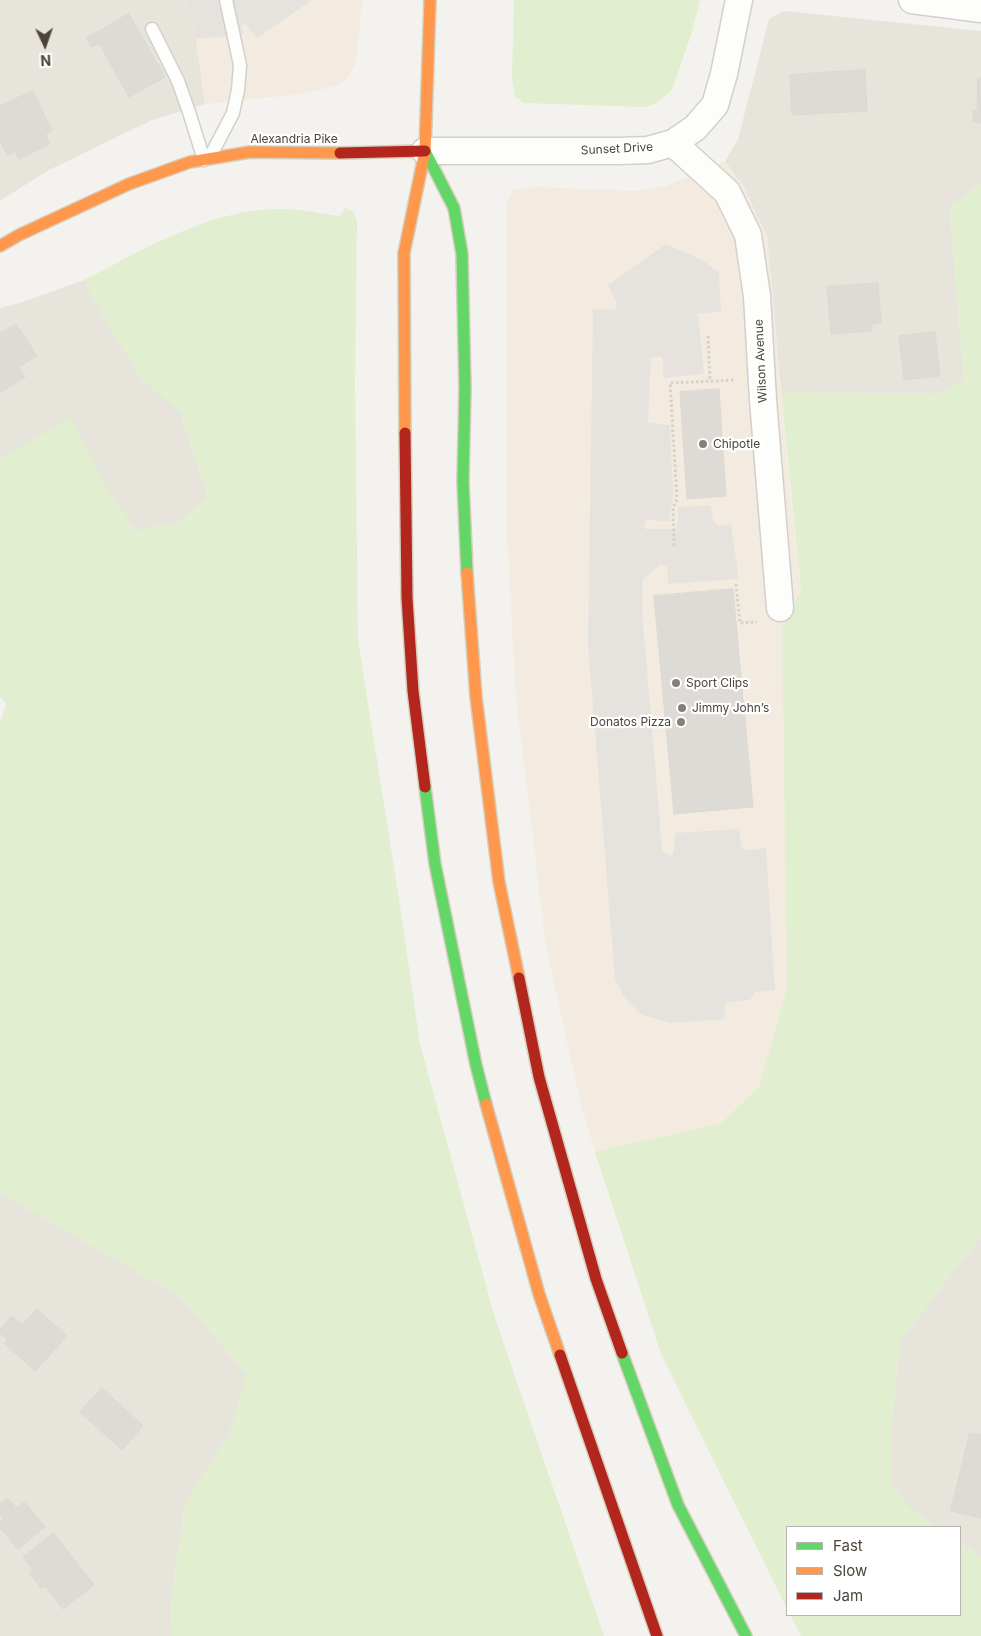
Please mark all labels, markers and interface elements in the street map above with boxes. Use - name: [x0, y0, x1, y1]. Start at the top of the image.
- north arrow: [20, 20, 70, 70]
- text: N: [40, 52, 52, 69]
- street label: Alexandria Pike: [250, 132, 338, 146]
- street label: Sunset Drive: [581, 140, 653, 158]
- street label: Wilson Avenue: [752, 319, 770, 403]
- place label: Chipotle: [713, 437, 760, 451]
- marker: Chipotle: [697, 438, 709, 450]
- place label: Sport Clips: [686, 676, 749, 690]
- marker: Sport Clips: [670, 677, 682, 689]
- place label: Jimmy John’s: [692, 701, 769, 715]
- marker: Jimmy John’s: [676, 702, 688, 714]
- place label: Donatos Pizza: [590, 715, 671, 729]
- marker: Donatos Pizza: [675, 716, 687, 728]
- legend: [786, 1526, 961, 1616]
- text: Fast: [833, 1536, 863, 1555]
- text: Slow: [833, 1561, 867, 1580]
- text: Jam: [833, 1586, 863, 1605]

